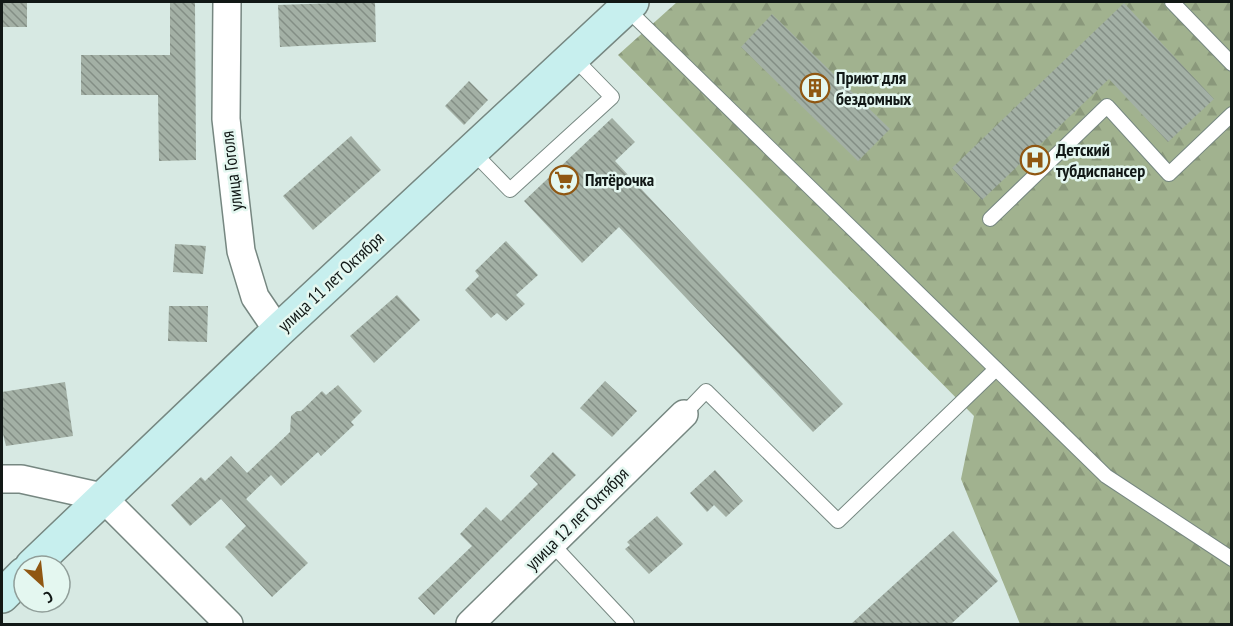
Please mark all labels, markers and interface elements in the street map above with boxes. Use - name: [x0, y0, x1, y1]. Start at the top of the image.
- place label: Приют для бездомных: [836, 66, 911, 110]
- building icon: Приют для бездомных: [799, 72, 831, 104]
- street label: улица Гоголя: [215, 130, 248, 212]
- place label: Детский тубдиспансер: [1056, 138, 1145, 182]
- hospital icon: Детский тубдиспансер: [1019, 144, 1051, 176]
- supermarket icon: Пятёрочка: [548, 164, 580, 196]
- place label: Пятёрочка: [585, 168, 654, 191]
- street label: улица 11 лет Октября: [273, 227, 389, 337]
- street label: улица 12 лет Октября: [520, 462, 633, 575]
- north arrow: [12, 554, 72, 614]
- text: С: [40, 587, 57, 608]

